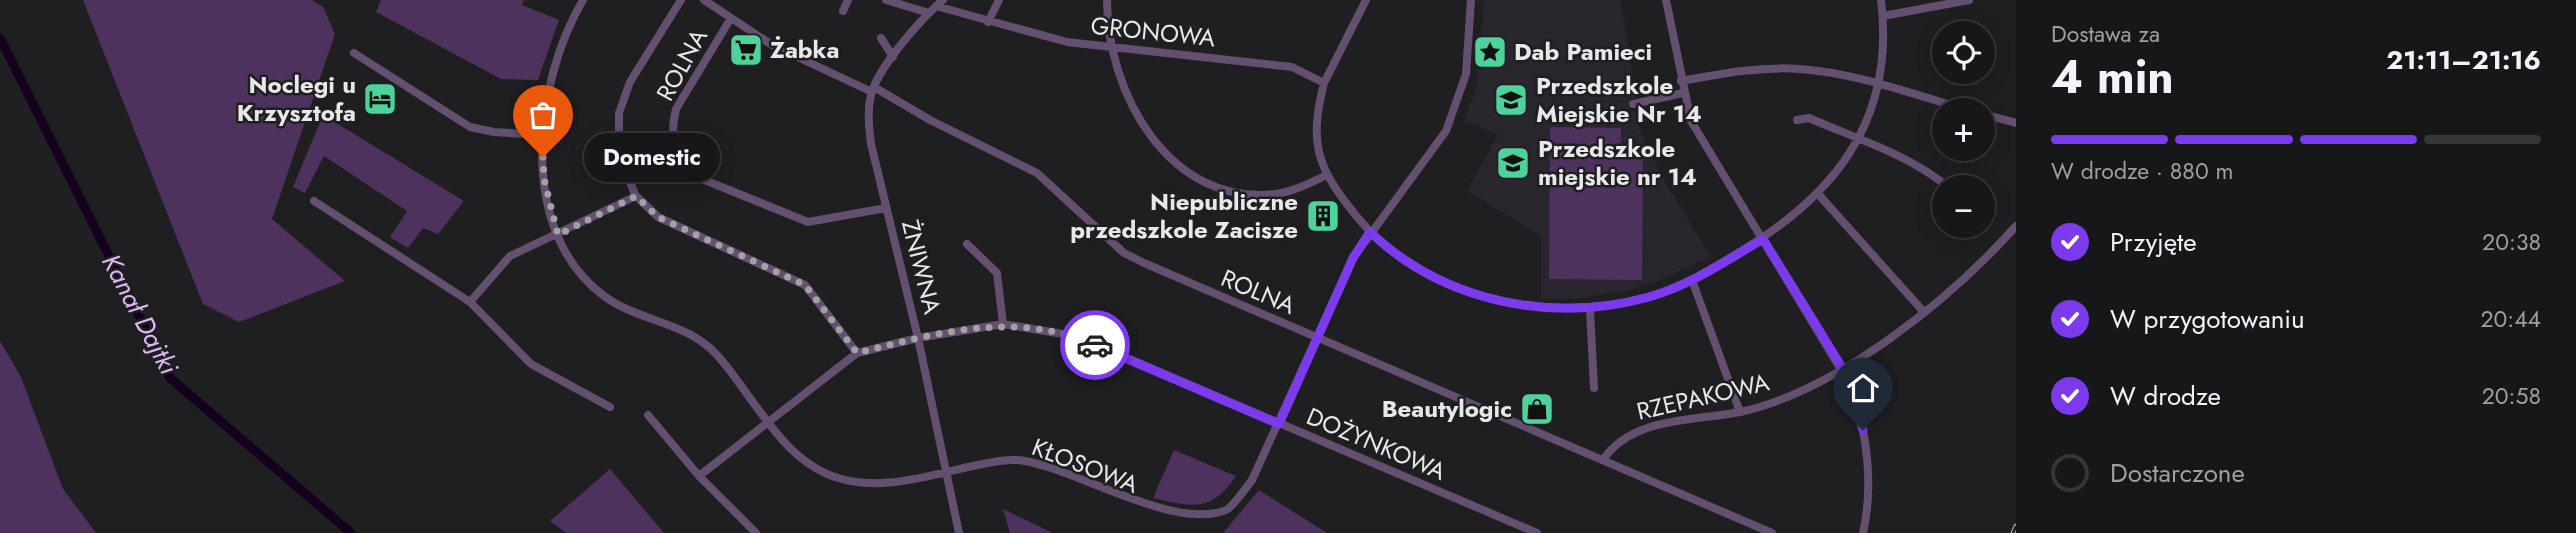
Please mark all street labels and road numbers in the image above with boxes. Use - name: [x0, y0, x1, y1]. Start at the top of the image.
- street label: GRONOWA: [1089, 8, 1217, 55]
- street label: ROLNA: [647, 22, 716, 107]
- street label: ŻNIWNA: [893, 216, 950, 318]
- street label: ROLNA: [1216, 260, 1301, 323]
- street label: RZEPAKOWA: [1633, 364, 1773, 429]
- street label: DOŻYNKOWA: [1301, 398, 1451, 489]
- street label: KŁOSOWA: [1027, 429, 1143, 502]

